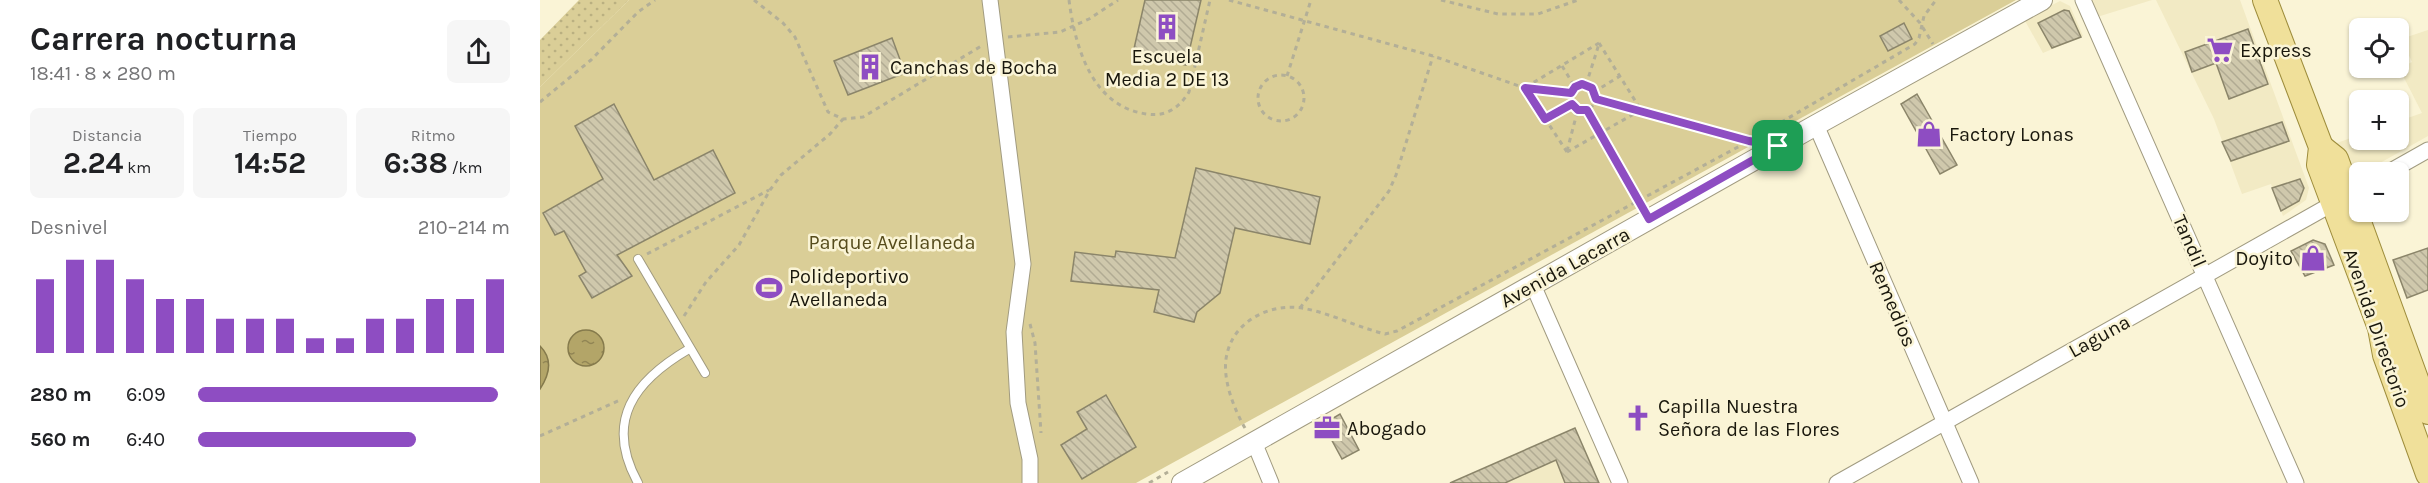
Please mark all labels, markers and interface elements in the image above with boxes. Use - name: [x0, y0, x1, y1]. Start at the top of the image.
- building icon: Escuela Media 2 DE 13: [1152, 12, 1182, 42]
- map controls: [2349, 18, 2409, 222]
- button: locate: [2349, 18, 2409, 78]
- text: Carrera nocturna: [30, 20, 297, 58]
- button: share: [447, 20, 510, 83]
- supermarket icon: Express: [2205, 35, 2235, 65]
- place label: Express: [2240, 39, 2312, 62]
- place label: Escuela Media 2 DE 13: [1105, 45, 1229, 91]
- building icon: Canchas de Bocha: [855, 52, 885, 82]
- place label: Canchas de Bocha: [890, 56, 1058, 79]
- text: 18:41 · 8 × 280 m: [30, 62, 176, 85]
- button: +: [2349, 90, 2409, 150]
- shop icon: Factory Lonas: [1914, 119, 1944, 149]
- pin: [1752, 120, 1803, 171]
- place label: Factory Lonas: [1949, 123, 2074, 146]
- text: Distancia: [72, 126, 142, 145]
- text: Tiempo: [243, 126, 297, 145]
- text: Ritmo: [411, 126, 455, 145]
- icon: arrive: [1761, 129, 1794, 162]
- text: 2.24: [63, 145, 123, 181]
- text: 14:52: [234, 145, 306, 181]
- text: 6:38: [383, 145, 448, 181]
- text: km: [123, 158, 151, 177]
- text: /km: [448, 158, 483, 177]
- button: −: [2349, 162, 2409, 222]
- street label: Tandil: [2168, 212, 2211, 271]
- text: Desnivel: [30, 216, 108, 239]
- text: 210–214 m: [418, 216, 510, 239]
- street label: Avenida Lacarra: [1497, 222, 1634, 312]
- park label: Parque Avellaneda: [809, 231, 975, 254]
- shop icon: Doyito: [2298, 243, 2328, 273]
- street label: Avenida Directorio: [2339, 246, 2415, 411]
- place label: Doyito: [2235, 247, 2293, 270]
- street label: Remedios: [1864, 258, 1921, 350]
- place label: Polideportivo Avellaneda: [789, 265, 909, 311]
- sports icon: Polideportivo Avellaneda: [754, 273, 784, 303]
- street label: Laguna: [2064, 310, 2134, 363]
- text: 280 m: [30, 383, 92, 406]
- text: 6:09: [126, 383, 166, 406]
- place label: Capilla Nuestra Señora de las Flores: [1658, 395, 1840, 441]
- church icon: Capilla Nuestra Señora de las Flores: [1623, 403, 1653, 433]
- office icon: Abogado: [1312, 413, 1342, 443]
- place label: Abogado: [1347, 417, 1426, 440]
- text: 560 m: [30, 428, 90, 451]
- text: 6:40: [126, 428, 165, 451]

